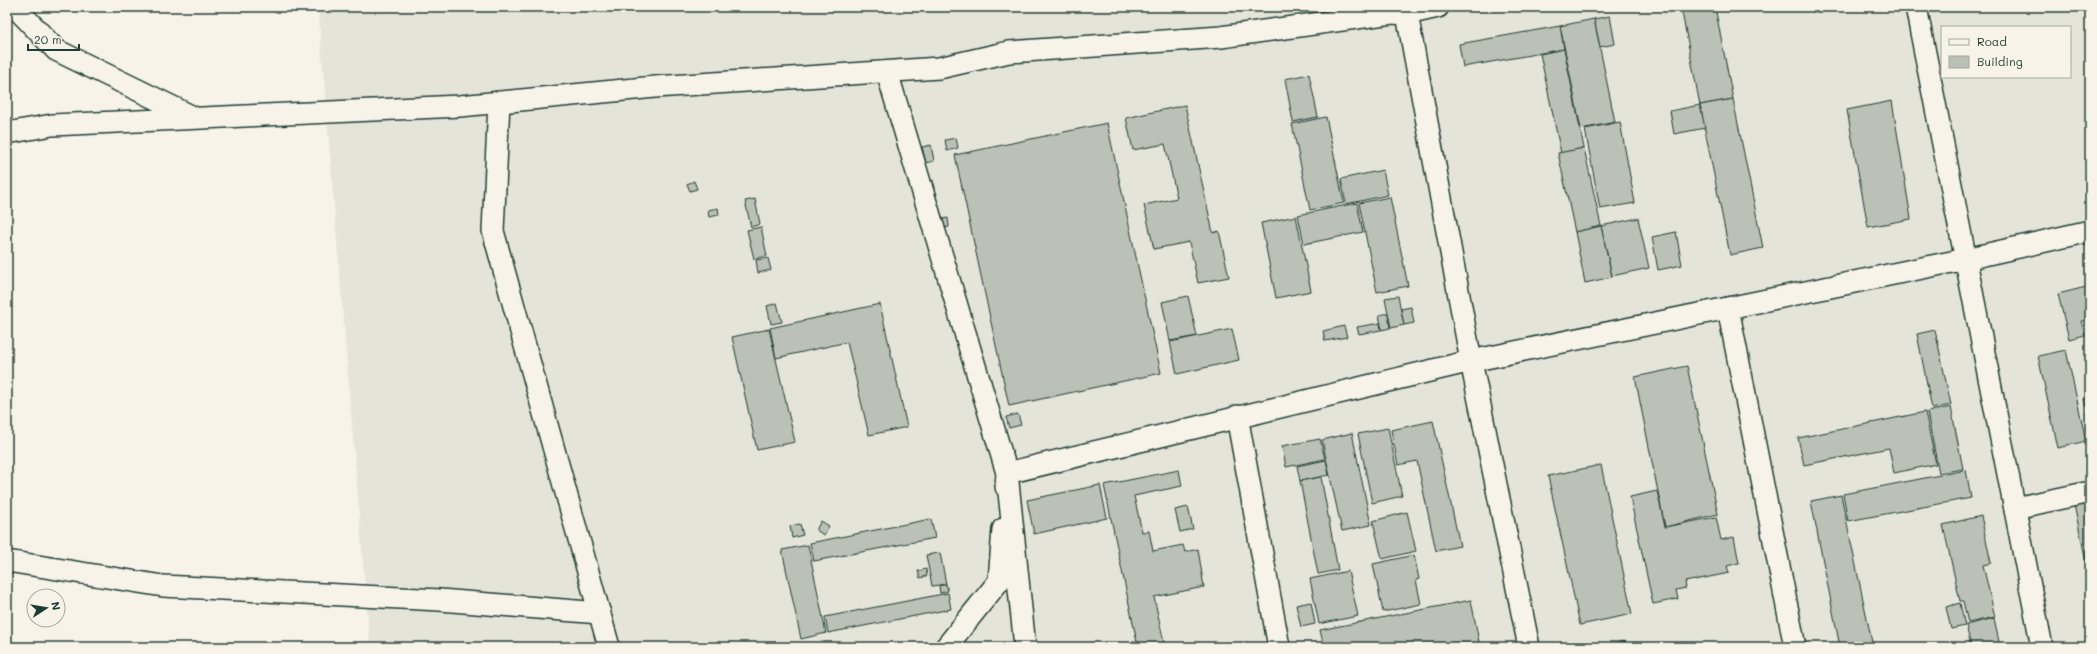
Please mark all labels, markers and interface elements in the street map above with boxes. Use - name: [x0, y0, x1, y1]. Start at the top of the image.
- scale bar: [28, 26, 79, 52]
- legend: [1941, 26, 2071, 78]
- text: 20 m: [34, 31, 62, 47]
- text: Road: [1977, 33, 2007, 49]
- text: Building: [1977, 53, 2023, 69]
- north arrow: [26, 588, 66, 628]
- text: N: [48, 600, 64, 611]

